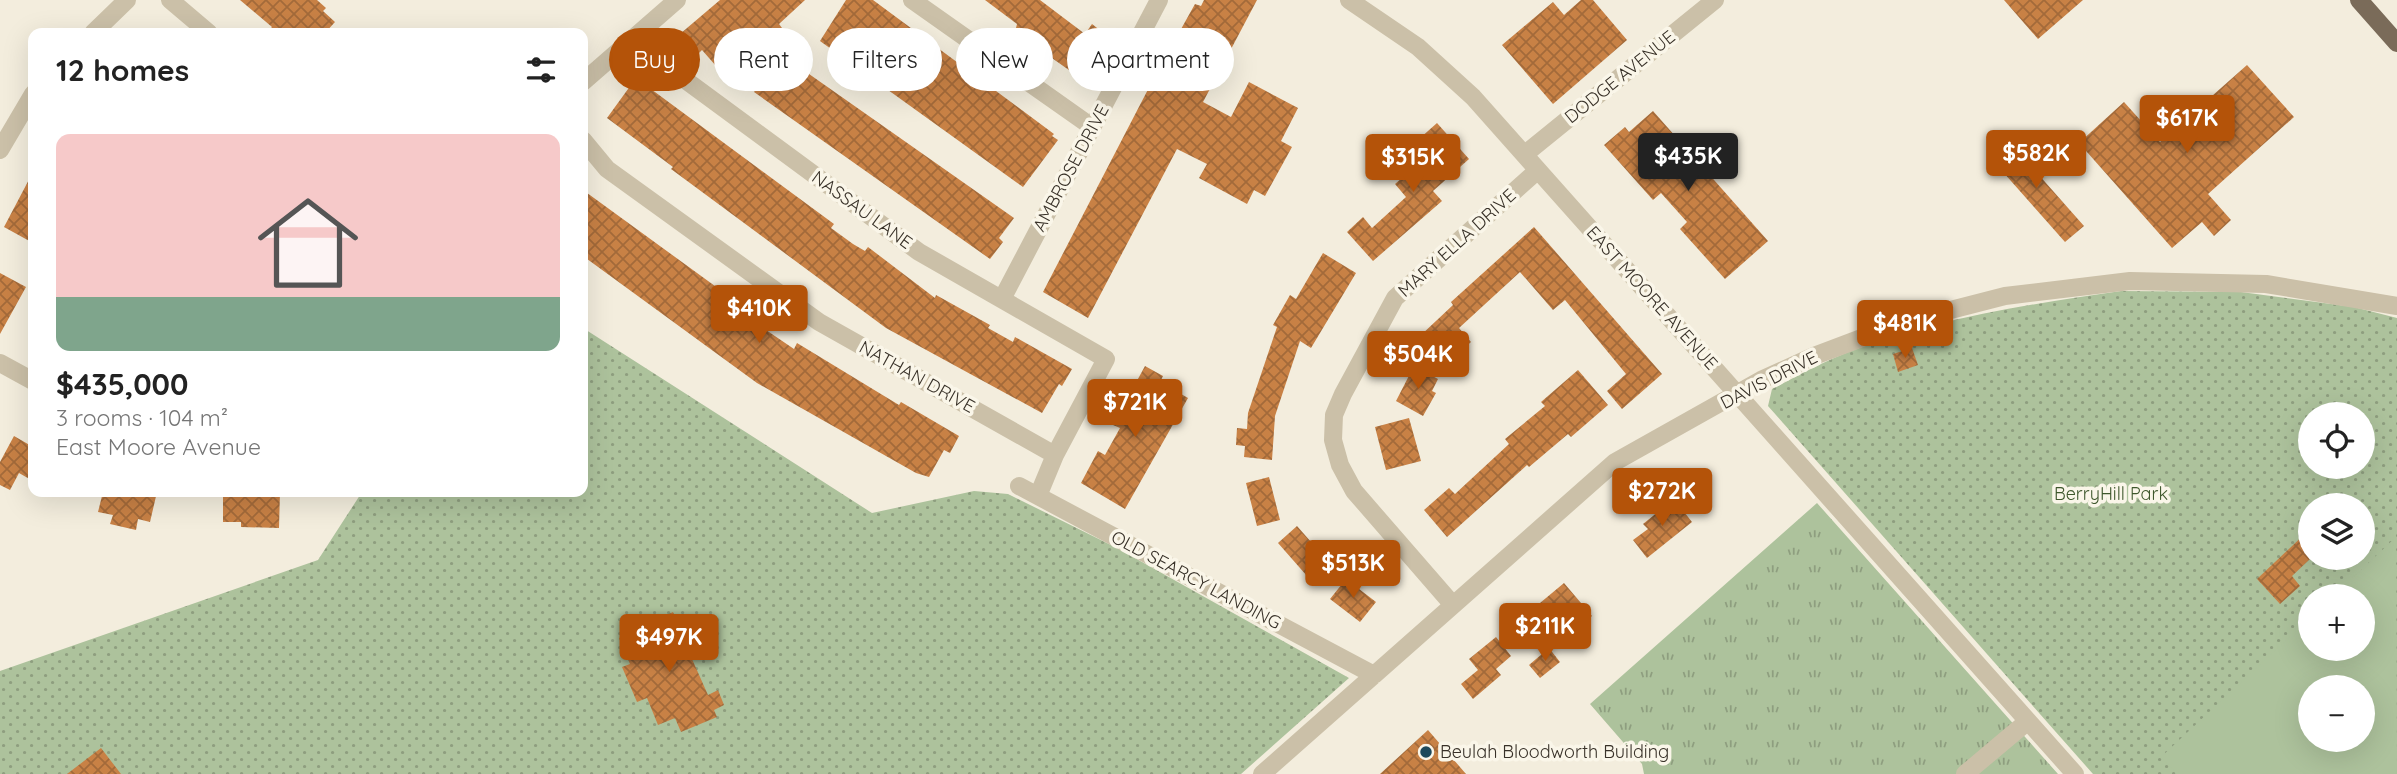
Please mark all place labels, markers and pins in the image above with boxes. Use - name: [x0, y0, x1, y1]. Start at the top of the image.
- pin: $617K: [2138, 96, 2236, 155]
- pin: $582K: [1987, 130, 2085, 190]
- pin: $315K: [1364, 134, 1462, 194]
- pin: $435K: [1639, 134, 1737, 193]
- pin: $410K: [710, 286, 808, 345]
- pin: $481K: [1856, 300, 1954, 360]
- pin: $504K: [1369, 332, 1467, 391]
- pin: $721K: [1086, 380, 1184, 439]
- pin: $272K: [1613, 468, 1711, 528]
- pin: $513K: [1304, 540, 1402, 600]
- pin: $211K: [1496, 604, 1594, 663]
- pin: $497K: [620, 614, 718, 674]
- place label: Beulah Bloodworth Building: [1440, 740, 1669, 763]
- marker: Beulah Bloodworth Building: [1418, 744, 1434, 760]

